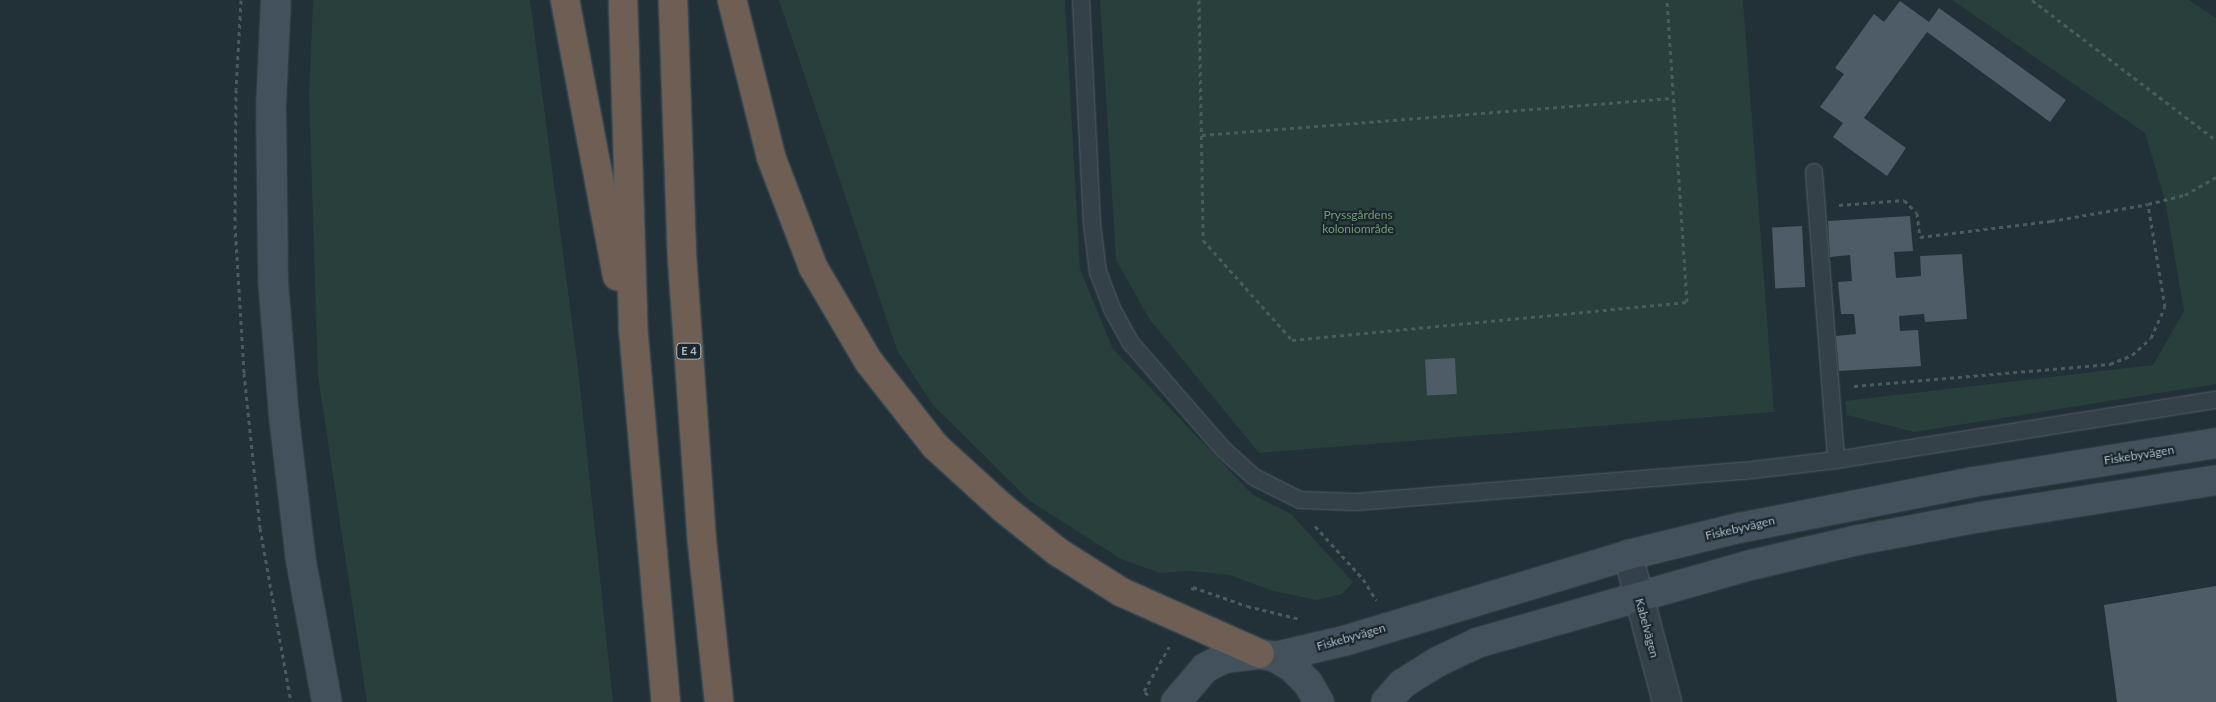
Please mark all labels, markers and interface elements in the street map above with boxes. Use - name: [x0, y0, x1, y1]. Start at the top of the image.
- park label: Pryssgårdens koloniområde: [1322, 208, 1394, 236]
- road number: E 4: [675, 342, 703, 360]
- street label: Fiskebyvägen: [2103, 442, 2175, 468]
- street label: Fiskebyvägen: [1704, 513, 1776, 543]
- street label: Kabelvägen: [1632, 597, 1662, 659]
- street label: Fiskebyvägen: [1315, 620, 1387, 654]

